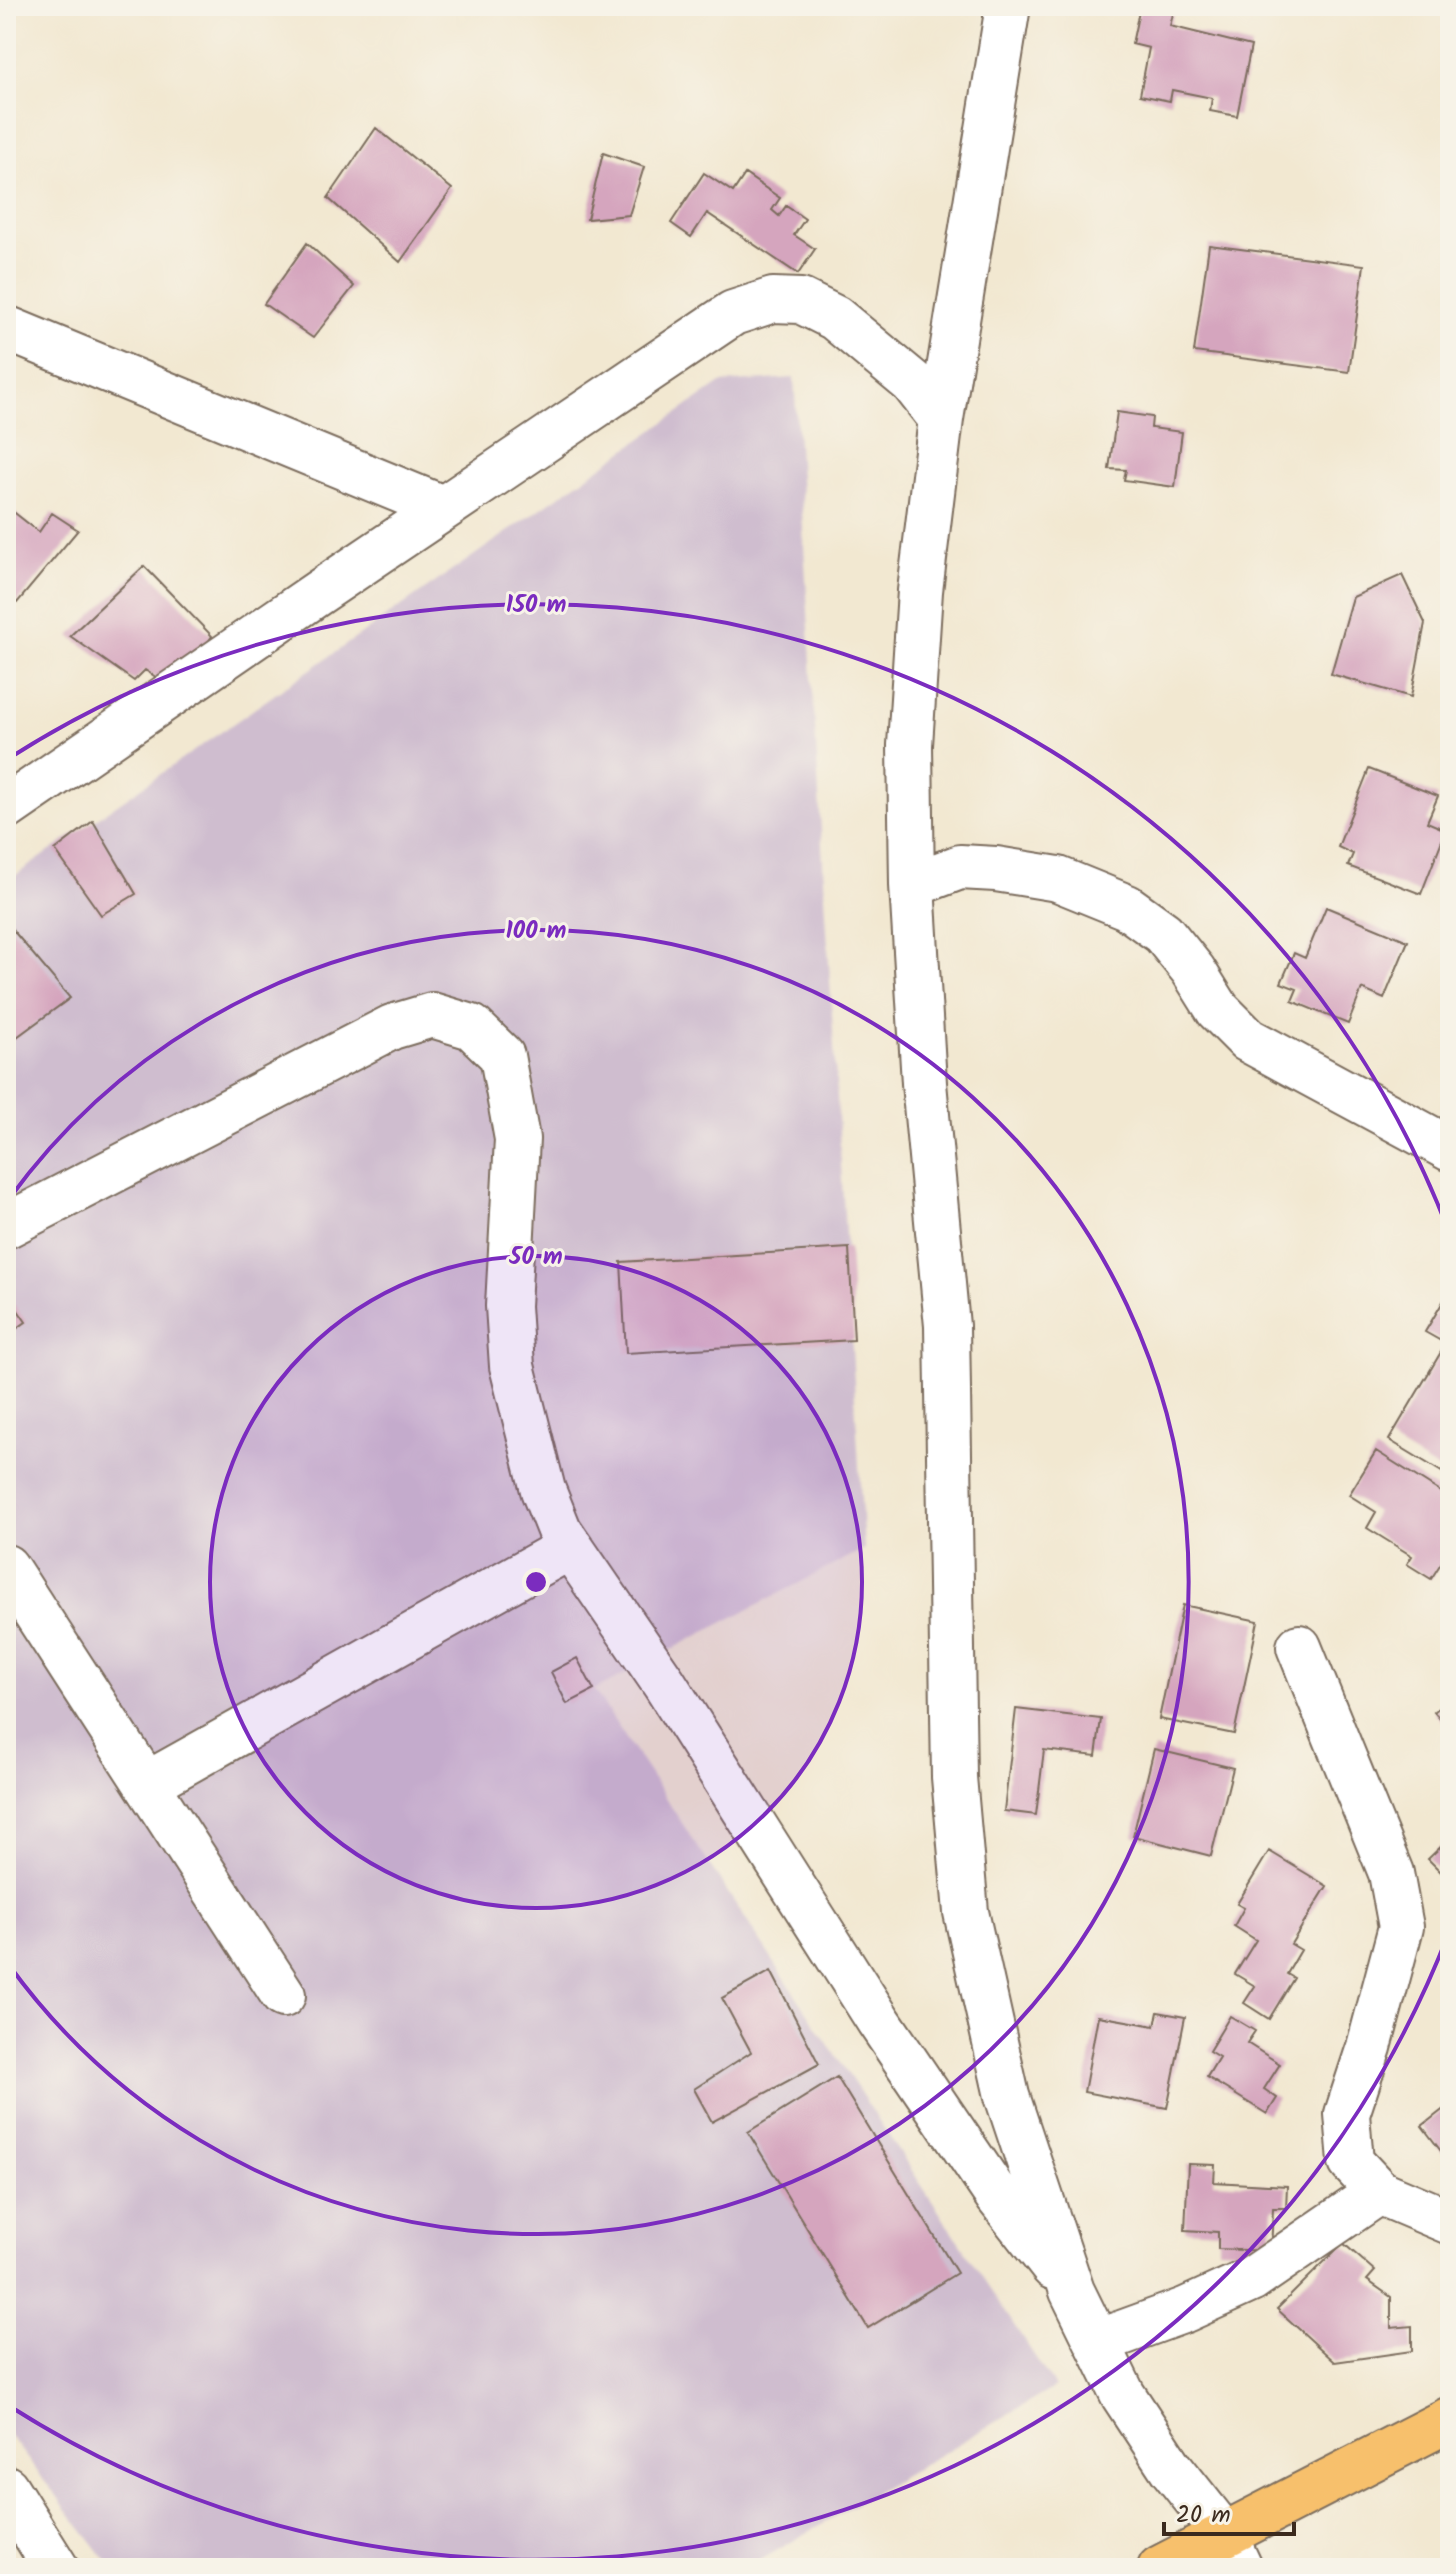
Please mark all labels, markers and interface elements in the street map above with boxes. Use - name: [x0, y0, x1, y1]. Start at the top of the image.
- text: 150 m: [506, 586, 566, 625]
- text: 100 m: [506, 912, 566, 951]
- text: 50 m: [508, 1238, 563, 1277]
- centre of rings: [522, 1568, 550, 1596]
- scale bar: [1164, 2486, 1294, 2536]
- text: 20 m: [1176, 2496, 1231, 2535]

